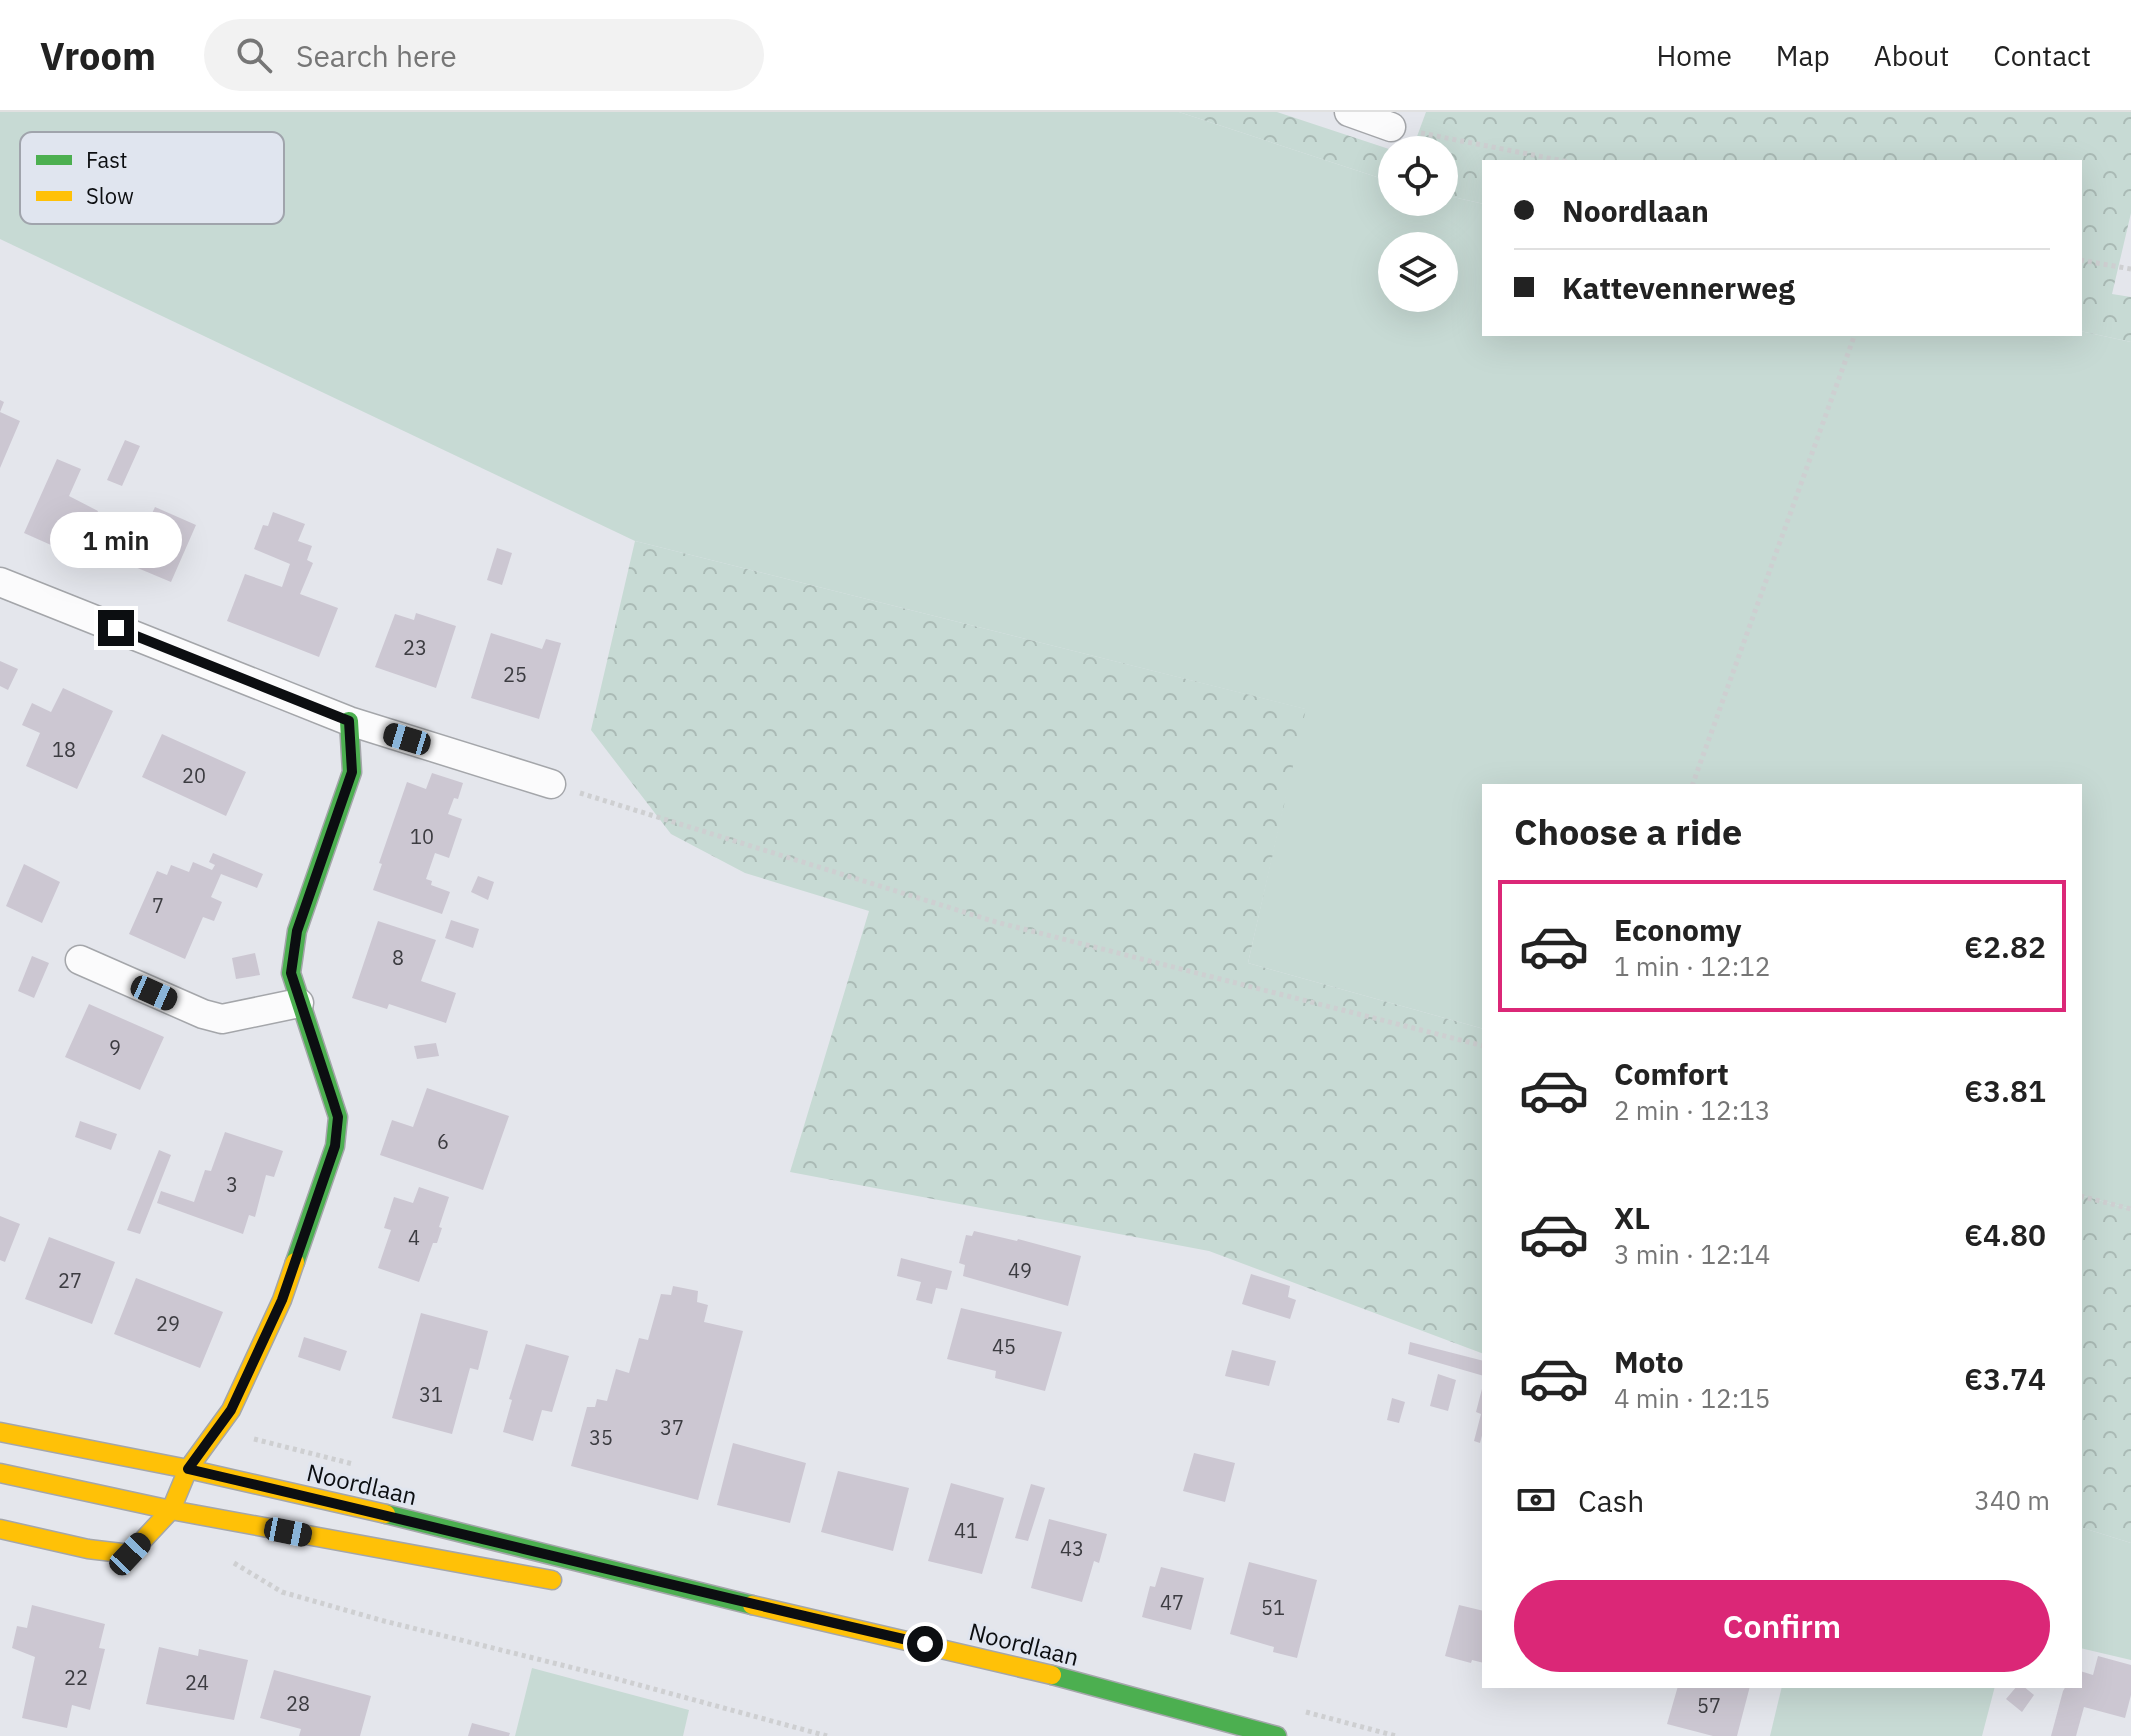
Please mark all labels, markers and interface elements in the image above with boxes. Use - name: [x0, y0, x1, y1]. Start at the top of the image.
- search box: [204, 19, 764, 91]
- text: Vroom: [40, 31, 156, 80]
- icon: search: [232, 33, 276, 77]
- text: Search here: [296, 36, 457, 75]
- text: Home: [1656, 37, 1732, 74]
- text: Map: [1776, 37, 1830, 74]
- text: About: [1874, 37, 1949, 74]
- text: Contact: [1993, 37, 2091, 74]
- legend: [20, 132, 284, 224]
- map controls: [1378, 136, 1458, 312]
- button: locate: [1378, 136, 1458, 216]
- text: Fast: [86, 145, 127, 174]
- text: Slow: [86, 181, 134, 210]
- text: Noordlaan: [1562, 191, 1709, 230]
- button: layers: [1378, 232, 1458, 312]
- text: Kattevennerweg: [1562, 268, 1795, 307]
- callout: 1 min: [50, 512, 182, 568]
- text: 1 min: [82, 523, 150, 557]
- route end: [98, 610, 134, 646]
- house number: 23: [403, 634, 427, 661]
- house number: 25: [503, 661, 527, 688]
- car: [381, 721, 433, 757]
- house number: 18: [52, 736, 76, 763]
- house number: 20: [182, 762, 206, 789]
- text: Choose a ride: [1514, 808, 1742, 855]
- house number: 10: [410, 823, 434, 850]
- house number: 7: [152, 892, 164, 919]
- icon: car: [1518, 910, 1590, 982]
- text: Economy: [1614, 910, 1742, 949]
- text: €2.82: [1964, 927, 2046, 966]
- house number: 8: [392, 944, 404, 971]
- text: 1 min · 12:12: [1614, 949, 1770, 983]
- car: [127, 972, 181, 1014]
- house number: 9: [109, 1034, 121, 1061]
- icon: car: [1518, 1054, 1590, 1126]
- text: Comfort: [1614, 1054, 1729, 1093]
- text: €3.81: [1964, 1071, 2046, 1110]
- text: 2 min · 12:13: [1614, 1093, 1770, 1127]
- house number: 6: [437, 1128, 449, 1155]
- house number: 3: [226, 1171, 238, 1198]
- icon: car: [1518, 1198, 1590, 1270]
- text: XL: [1614, 1198, 1650, 1237]
- text: €4.80: [1964, 1215, 2046, 1254]
- house number: 4: [408, 1224, 420, 1251]
- text: 3 min · 12:14: [1614, 1237, 1770, 1271]
- house number: 49: [1008, 1257, 1032, 1284]
- house number: 27: [58, 1267, 82, 1294]
- house number: 29: [156, 1310, 180, 1337]
- house number: 45: [992, 1333, 1016, 1360]
- icon: car: [1518, 1342, 1590, 1414]
- text: Moto: [1614, 1342, 1684, 1381]
- text: €3.74: [1964, 1359, 2046, 1398]
- house number: 31: [419, 1381, 443, 1408]
- text: 4 min · 12:15: [1614, 1381, 1770, 1415]
- house number: 37: [660, 1414, 684, 1441]
- house number: 35: [589, 1424, 613, 1451]
- street label: Noordlaan: [304, 1456, 420, 1512]
- icon: cash: [1514, 1478, 1558, 1522]
- text: Cash: [1578, 1481, 1644, 1520]
- text: 340 m: [1974, 1483, 2050, 1517]
- car: [262, 1516, 314, 1548]
- house number: 41: [954, 1517, 978, 1544]
- car: [105, 1528, 155, 1580]
- house number: 43: [1060, 1535, 1084, 1562]
- button: Confirm: [1514, 1580, 2050, 1672]
- house number: 47: [1160, 1589, 1184, 1616]
- house number: 51: [1261, 1594, 1285, 1621]
- street label: Noordlaan: [966, 1615, 1082, 1673]
- route start: [907, 1626, 943, 1662]
- house number: 22: [64, 1664, 88, 1691]
- house number: 24: [185, 1669, 209, 1696]
- house number: 28: [286, 1690, 310, 1717]
- house number: 57: [1697, 1692, 1721, 1719]

